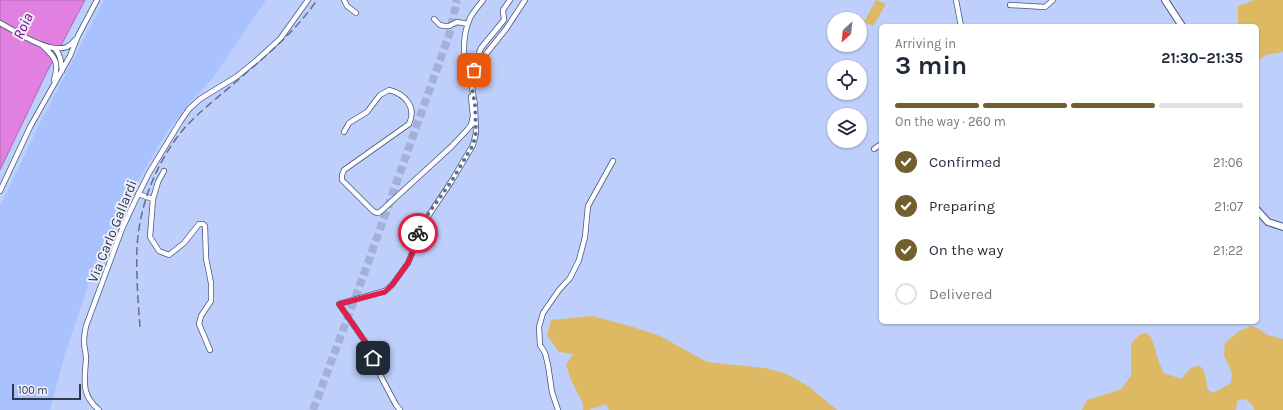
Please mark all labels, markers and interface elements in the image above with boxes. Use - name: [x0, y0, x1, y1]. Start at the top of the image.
- water label: Roia: [9, 10, 37, 42]
- north arrow: [827, 12, 867, 52]
- map controls: [827, 12, 867, 148]
- text: Arriving in: [895, 36, 956, 51]
- text: 21:30–21:35: [1161, 49, 1243, 67]
- text: 3 min: [895, 50, 967, 81]
- pin: [457, 53, 491, 87]
- icon: bag: [463, 59, 485, 81]
- button: locate: [827, 60, 867, 100]
- button: layers: [827, 108, 867, 148]
- text: On the way · 260 m: [895, 114, 1006, 129]
- icon: check: [895, 151, 917, 173]
- text: Confirmed: [929, 153, 1001, 171]
- text: 21:06: [1213, 155, 1243, 170]
- street label: Via Carlo Gallardi: [84, 177, 141, 285]
- icon: check: [895, 195, 917, 217]
- text: Preparing: [929, 197, 995, 215]
- text: 21:07: [1214, 199, 1243, 214]
- courier: [398, 213, 438, 253]
- icon: bike: [407, 222, 429, 244]
- icon: check: [895, 239, 917, 261]
- text: On the way: [929, 241, 1003, 259]
- text: 21:22: [1213, 243, 1243, 258]
- text: Delivered: [929, 285, 993, 303]
- pin: [356, 341, 390, 375]
- icon: home: [362, 347, 384, 369]
- scale bar: [12, 382, 81, 401]
- text: 100 m: [18, 384, 48, 397]

